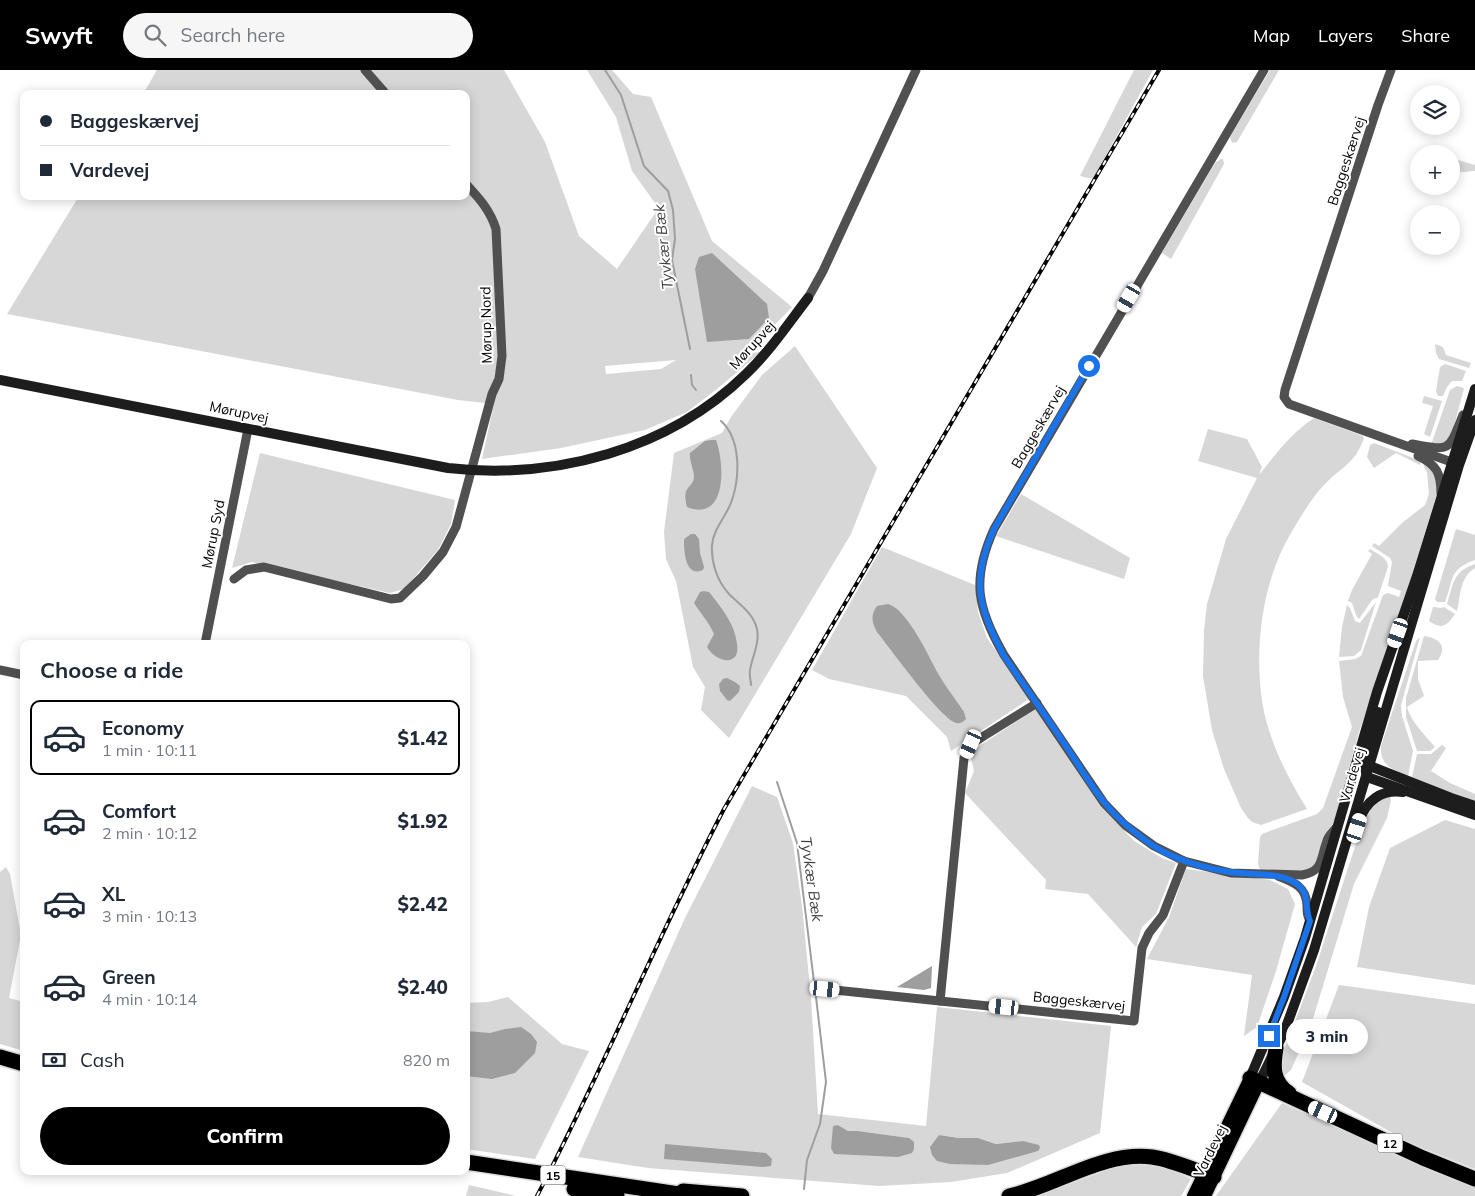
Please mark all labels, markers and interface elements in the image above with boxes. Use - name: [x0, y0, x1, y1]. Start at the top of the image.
- search box: [123, 13, 473, 58]
- text: Swyft: [25, 20, 93, 50]
- icon: search: [141, 21, 169, 49]
- text: Search here: [181, 23, 285, 47]
- text: Map: [1253, 24, 1290, 47]
- text: Layers: [1318, 24, 1373, 47]
- text: Share: [1401, 24, 1450, 47]
- map controls: [1410, 85, 1460, 255]
- button: layers: [1410, 85, 1460, 135]
- text: Baggeskærvej: [70, 109, 199, 133]
- street label: Baggeskærvej: [1323, 114, 1369, 208]
- button: +: [1410, 145, 1460, 195]
- text: Vardevej: [70, 158, 149, 182]
- water label: Tyvkær Bæk: [649, 202, 677, 291]
- button: −: [1410, 205, 1460, 255]
- car: [1115, 281, 1142, 315]
- street label: Mørup Nord: [476, 286, 496, 364]
- street label: Mørupvej: [725, 317, 779, 373]
- route start: [1078, 355, 1100, 377]
- street label: Baggeskærvej: [1007, 382, 1069, 472]
- street label: Mørupvej: [208, 397, 270, 427]
- street label: Mørup Syd: [198, 498, 228, 570]
- car: [1386, 616, 1409, 650]
- text: Choose a ride: [40, 656, 183, 684]
- icon: car: [42, 715, 87, 760]
- text: Economy: [102, 716, 184, 740]
- text: $1.42: [397, 726, 448, 750]
- car: [958, 727, 983, 761]
- text: 1 min · 10:11: [102, 740, 197, 760]
- street label: Vardevej: [1335, 745, 1369, 805]
- icon: car: [42, 798, 87, 843]
- text: Comfort: [102, 799, 176, 823]
- text: $1.92: [397, 809, 448, 833]
- car: [1345, 811, 1368, 845]
- text: 2 min · 10:12: [102, 823, 197, 843]
- water label: Tyvkær Bæk: [797, 835, 828, 924]
- icon: car: [42, 881, 87, 926]
- text: XL: [102, 882, 125, 906]
- text: $2.42: [397, 892, 448, 916]
- text: 3 min · 10:13: [102, 906, 197, 926]
- icon: car: [42, 964, 87, 1009]
- text: Green: [102, 965, 156, 989]
- text: $2.40: [397, 975, 448, 999]
- car: [809, 980, 840, 998]
- street label: Baggeskærvej: [1032, 987, 1126, 1015]
- text: 4 min · 10:14: [102, 989, 197, 1009]
- car: [988, 998, 1019, 1016]
- callout: 3 min: [1286, 1018, 1369, 1054]
- route end: [1258, 1025, 1280, 1047]
- text: 3 min: [1306, 1026, 1348, 1046]
- icon: cash: [40, 1046, 68, 1074]
- text: Cash: [80, 1048, 125, 1072]
- text: 820 m: [403, 1050, 450, 1070]
- car: [1306, 1099, 1339, 1125]
- button: Confirm: [40, 1107, 450, 1165]
- street label: Vardevej: [1190, 1122, 1230, 1180]
- road number: 12: [1378, 1134, 1402, 1152]
- road number: 15: [540, 1166, 566, 1184]

